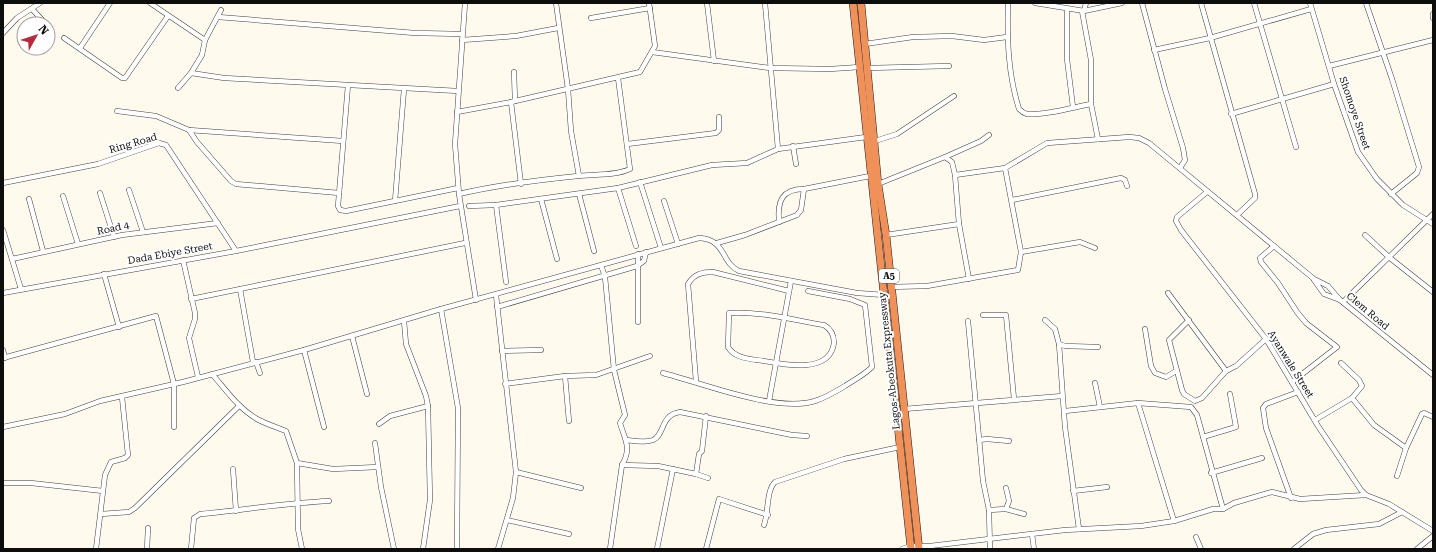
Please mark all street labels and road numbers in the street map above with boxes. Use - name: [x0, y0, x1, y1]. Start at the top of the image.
- street label: Shomoye Street: [1337, 75, 1373, 151]
- street label: Ring Road: [108, 131, 159, 155]
- street label: Road 4: [96, 219, 131, 237]
- street label: Dada Ebiye Street: [127, 240, 214, 266]
- road number: A5: [879, 269, 899, 283]
- street label: Clem Road: [1345, 290, 1392, 332]
- street label: Lagos-Abeokuta Expressway: [876, 292, 902, 430]
- street label: Ayanwale Street: [1266, 328, 1316, 400]

